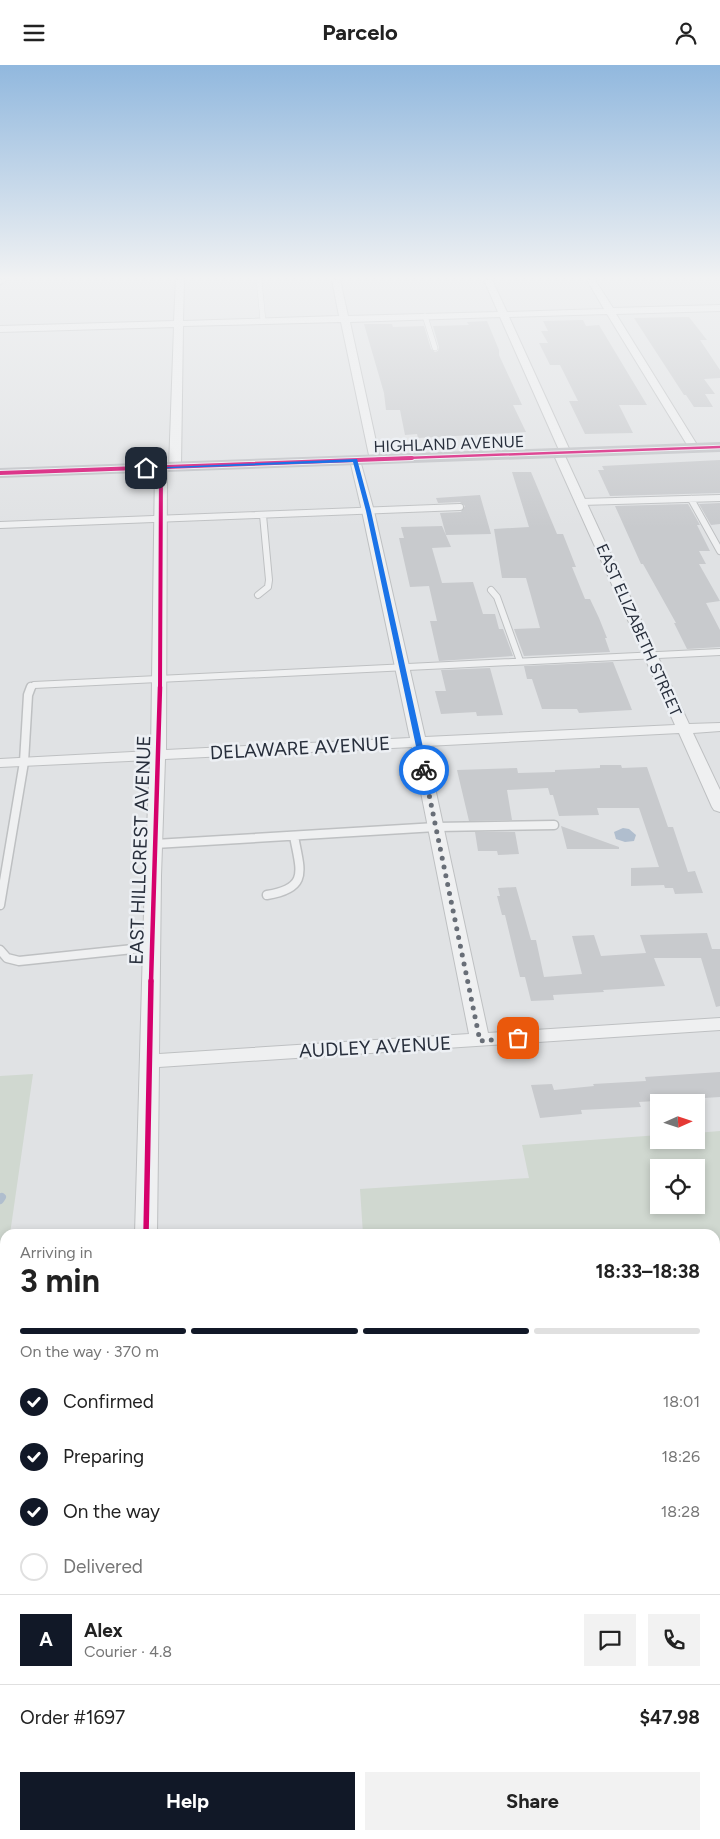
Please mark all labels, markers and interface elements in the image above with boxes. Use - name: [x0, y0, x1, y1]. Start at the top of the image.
- icon: menu: [20, 19, 48, 47]
- text: Parcelo: [322, 19, 398, 46]
- icon: person: [672, 19, 700, 47]
- street label: HIGHLAND AVENUE: [373, 432, 525, 456]
- pin: [125, 447, 167, 489]
- icon: home: [132, 454, 160, 482]
- street label: EAST ELIZABETH STREET: [592, 541, 686, 719]
- street label: DELAWARE AVENUE: [209, 732, 391, 764]
- street label: EAST HILLCREST AVENUE: [124, 735, 156, 965]
- courier: [399, 745, 449, 795]
- icon: bike: [410, 756, 438, 784]
- pin: [497, 1017, 539, 1059]
- icon: bag: [504, 1024, 532, 1052]
- street label: AUDLEY AVENUE: [298, 1032, 452, 1062]
- north arrow: [650, 1094, 705, 1149]
- map controls: [650, 1094, 705, 1214]
- button: locate: [650, 1159, 705, 1214]
- text: Arriving in: [20, 1243, 92, 1262]
- text: 18:33–18:38: [595, 1260, 700, 1283]
- text: 3 min: [20, 1262, 100, 1300]
- text: On the way · 370 m: [20, 1342, 159, 1361]
- icon: check: [20, 1388, 48, 1416]
- text: Confirmed: [63, 1390, 154, 1413]
- text: 18:01: [663, 1392, 700, 1411]
- icon: check: [20, 1443, 48, 1471]
- text: Preparing: [63, 1445, 144, 1468]
- text: 18:26: [662, 1447, 700, 1466]
- icon: check: [20, 1498, 48, 1526]
- text: On the way: [63, 1500, 160, 1523]
- text: 18:28: [661, 1502, 700, 1521]
- text: Delivered: [63, 1555, 143, 1578]
- button: chat: [584, 1614, 636, 1666]
- button: phone: [648, 1614, 700, 1666]
- text: Alex: [84, 1619, 123, 1642]
- text: A: [39, 1628, 53, 1651]
- text: Courier · 4.8: [84, 1642, 172, 1661]
- text: Order #1697: [20, 1706, 125, 1729]
- text: $47.98: [640, 1706, 700, 1729]
- button: Help: [20, 1772, 355, 1830]
- button: Share: [365, 1772, 700, 1830]

